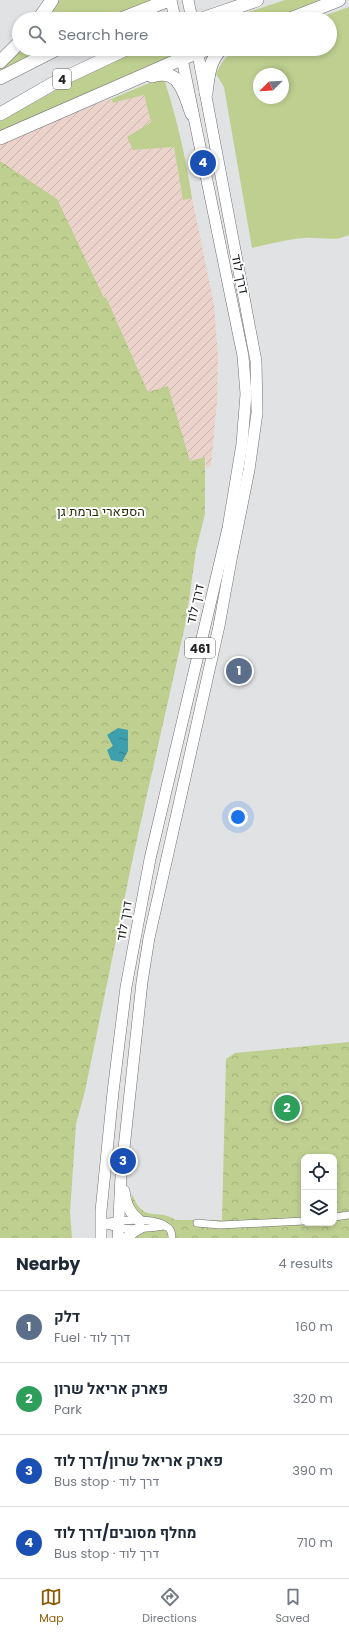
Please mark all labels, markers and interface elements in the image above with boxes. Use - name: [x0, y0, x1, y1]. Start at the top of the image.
- search box: [12, 12, 337, 56]
- icon: search: [26, 23, 48, 45]
- text: Search here: [58, 24, 148, 45]
- north arrow: [253, 68, 289, 104]
- road number: 4: [53, 69, 71, 89]
- pin: 4: [190, 148, 216, 178]
- street label: דרך לוד: [227, 252, 254, 296]
- park label: הספארי ברמת גן: [57, 502, 145, 521]
- street label: דרך לוד: [181, 582, 209, 626]
- road number: 461: [185, 638, 215, 658]
- pin: 1: [226, 656, 252, 686]
- your location: [228, 807, 248, 827]
- street label: דרך לוד: [111, 899, 137, 943]
- pin: 2: [274, 1093, 300, 1123]
- pin: 3: [110, 1146, 136, 1176]
- map controls: [301, 1154, 337, 1226]
- button: locate: [301, 1154, 337, 1190]
- button: layers: [301, 1190, 337, 1226]
- text: Nearby: [16, 1252, 80, 1276]
- text: 4 results: [279, 1254, 333, 1273]
- text: דלק: [54, 1306, 80, 1327]
- text: 1: [27, 1317, 31, 1336]
- text: 160 m: [296, 1317, 333, 1336]
- text: Fuel · דרך לוד: [54, 1328, 130, 1347]
- text: פארק אריאל שרון: [54, 1378, 168, 1399]
- text: 2: [25, 1389, 33, 1408]
- text: 320 m: [293, 1389, 333, 1408]
- text: Park: [54, 1400, 82, 1419]
- text: פארק אריאל שרון/דרך לוד: [54, 1450, 223, 1471]
- text: 3: [25, 1461, 33, 1480]
- text: 390 m: [292, 1461, 333, 1480]
- text: Bus stop · דרך לוד: [54, 1472, 159, 1491]
- text: מחלף מסובים/דרך לוד: [54, 1522, 197, 1543]
- text: 4: [25, 1533, 33, 1552]
- text: 710 m: [297, 1533, 333, 1552]
- text: Bus stop · דרך לוד: [54, 1544, 159, 1563]
- tab: Map: [39, 1586, 64, 1627]
- tab: Directions: [142, 1586, 197, 1627]
- tab: Saved: [275, 1586, 310, 1627]

